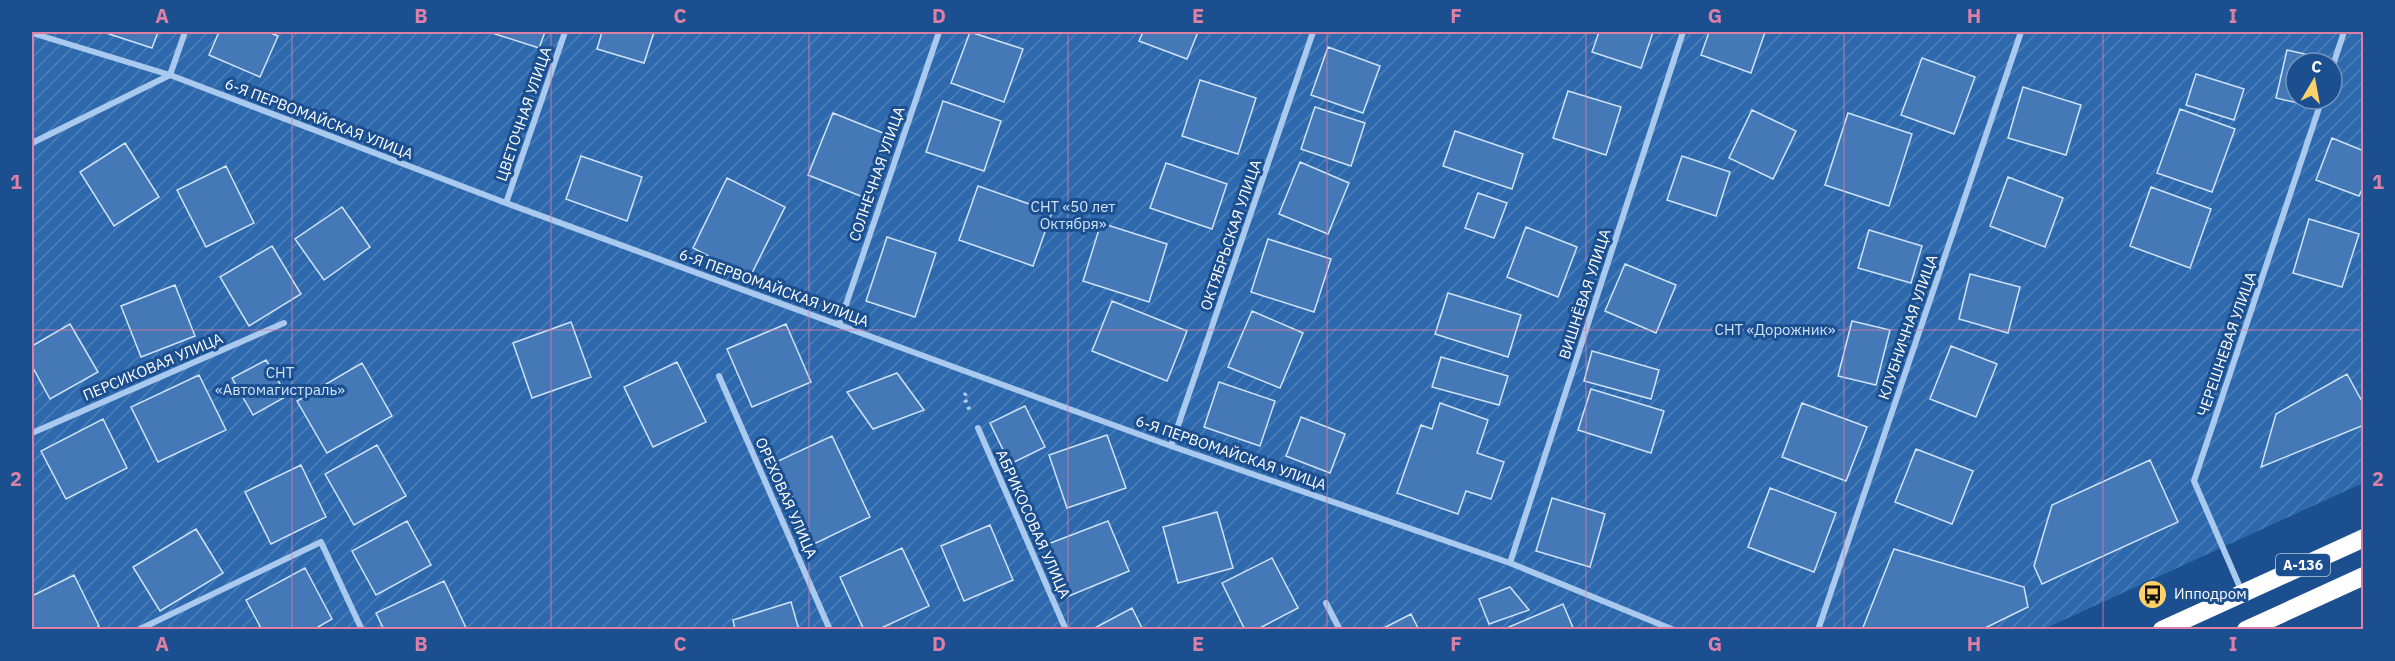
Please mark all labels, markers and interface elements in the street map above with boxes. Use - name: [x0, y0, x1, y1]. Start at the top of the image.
- text: A: [155, 2, 169, 29]
- text: B: [414, 2, 428, 29]
- text: C: [673, 2, 687, 29]
- text: D: [932, 2, 946, 29]
- text: E: [1192, 2, 1204, 29]
- text: F: [1450, 2, 1462, 29]
- text: G: [1708, 2, 1722, 29]
- text: H: [1967, 2, 1981, 29]
- text: I: [2229, 2, 2237, 29]
- street label: ЦВЕТОЧНАЯ УЛИЦА: [492, 44, 556, 184]
- north arrow: [2284, 51, 2344, 111]
- text: С: [2310, 55, 2323, 77]
- street label: 6-Я ПЕРВОМАЙСКАЯ УЛИЦА: [222, 74, 417, 163]
- street label: СОЛНЕЧНАЯ УЛИЦА: [844, 103, 909, 244]
- street label: ОКТЯБРЬСКАЯ УЛИЦА: [1196, 157, 1265, 313]
- text: 1: [10, 168, 22, 195]
- text: 1: [2372, 168, 2384, 195]
- park label: СНТ «50 лет Октября»: [1031, 197, 1115, 233]
- street label: ВИШНЁВАЯ УЛИЦА: [1554, 226, 1615, 362]
- street label: 6-Я ПЕРВОМАЙСКАЯ УЛИЦА: [677, 244, 872, 331]
- street label: КЛУБНИЧНАЯ УЛИЦА: [1874, 251, 1941, 402]
- street label: ЧЕРЕШНЕВАЯ УЛИЦА: [2193, 269, 2260, 419]
- park label: СНТ «Дорожник»: [1715, 320, 1836, 339]
- street label: ПЕРСИКОВАЯ УЛИЦА: [80, 328, 226, 405]
- park label: СНТ «Автомагистраль»: [215, 363, 345, 399]
- street label: 6-Я ПЕРВОМАЙСКАЯ УЛИЦА: [1133, 411, 1329, 494]
- street label: ОРЕХОВАЯ УЛИЦА: [751, 435, 822, 561]
- street label: АБРИКОСОВАЯ УЛИЦА: [992, 446, 1075, 601]
- text: 2: [10, 465, 22, 492]
- text: 2: [2372, 465, 2384, 492]
- road number: А-136: [2276, 554, 2330, 576]
- bus stop icon: Ипподром: [2137, 578, 2169, 610]
- place label: Ипподром: [2174, 584, 2247, 603]
- text: A: [155, 630, 169, 657]
- text: B: [414, 630, 428, 657]
- text: C: [673, 630, 687, 657]
- text: D: [932, 630, 946, 657]
- text: E: [1192, 630, 1204, 657]
- text: F: [1450, 630, 1462, 657]
- text: G: [1708, 630, 1722, 657]
- text: H: [1967, 630, 1981, 657]
- text: I: [2229, 630, 2237, 657]

